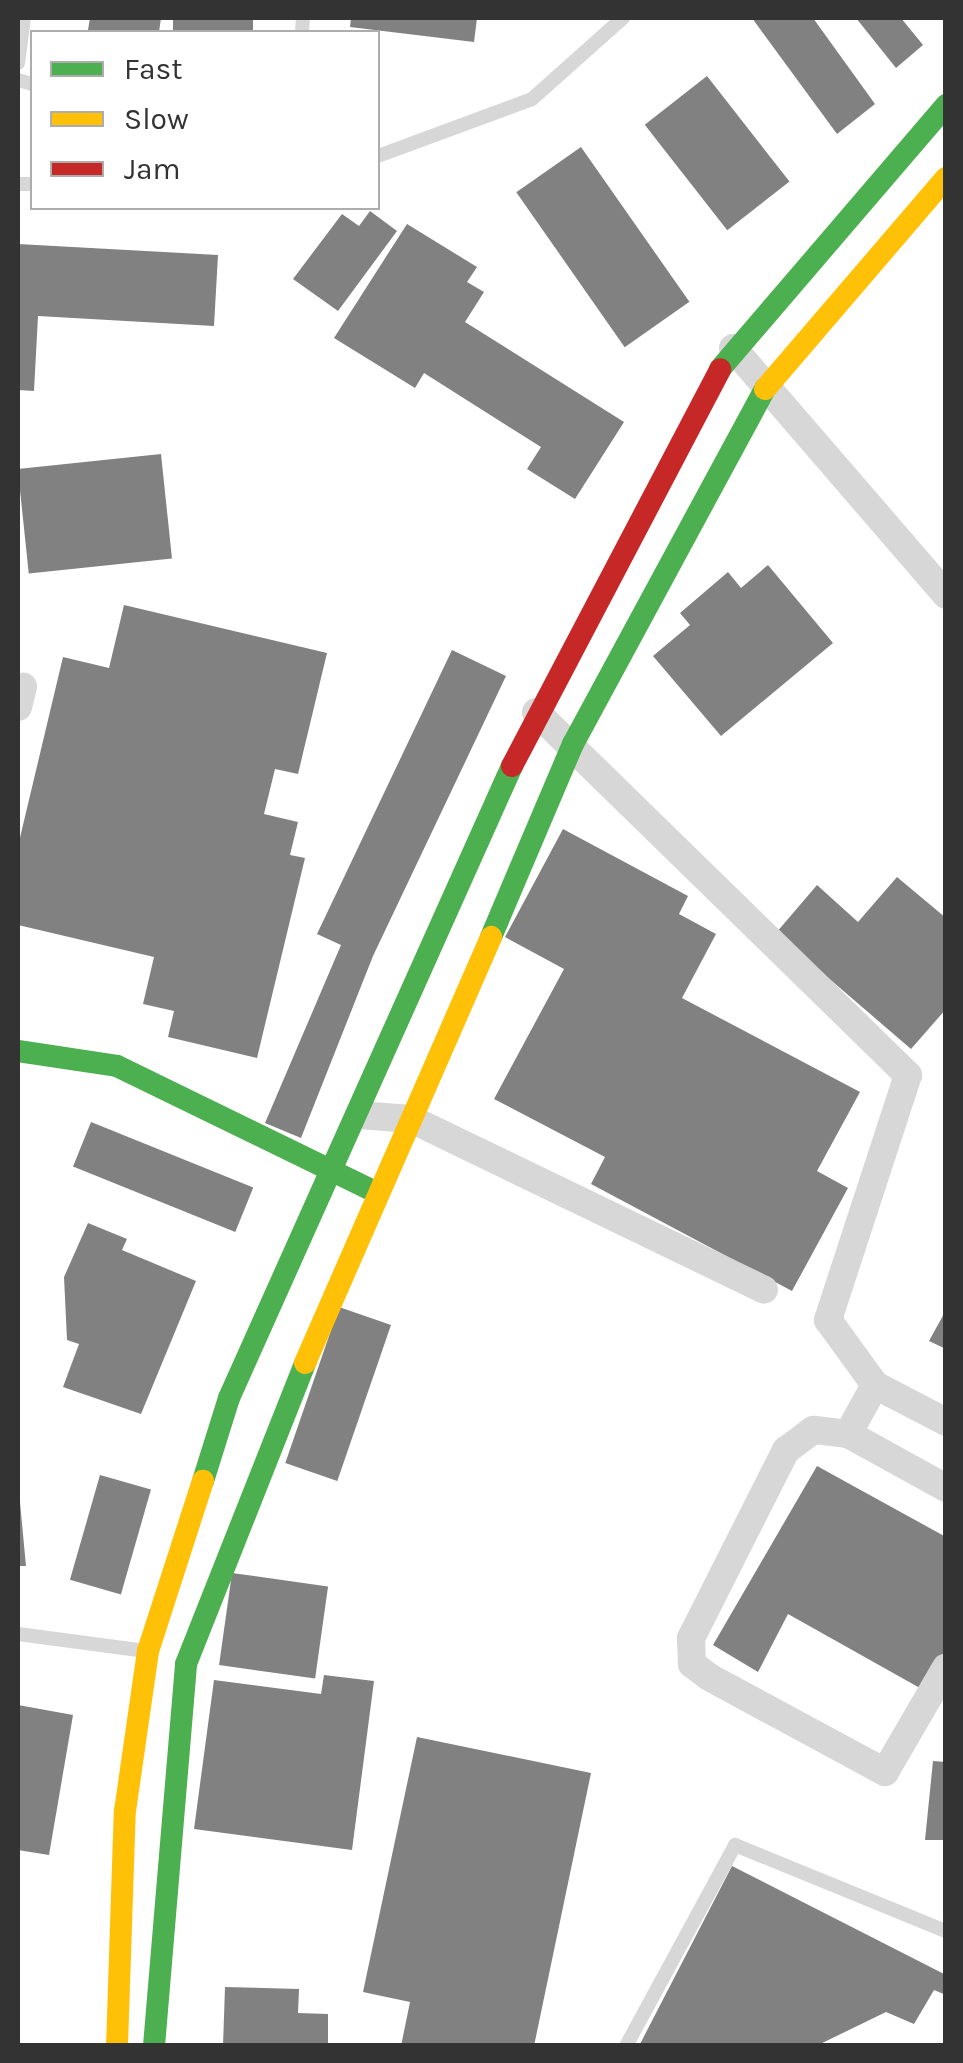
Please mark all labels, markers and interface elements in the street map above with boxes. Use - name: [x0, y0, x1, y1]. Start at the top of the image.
- legend: [30, 30, 380, 210]
- text: Fast: [124, 51, 183, 87]
- text: Slow: [124, 101, 189, 137]
- text: Jam: [124, 151, 181, 187]

